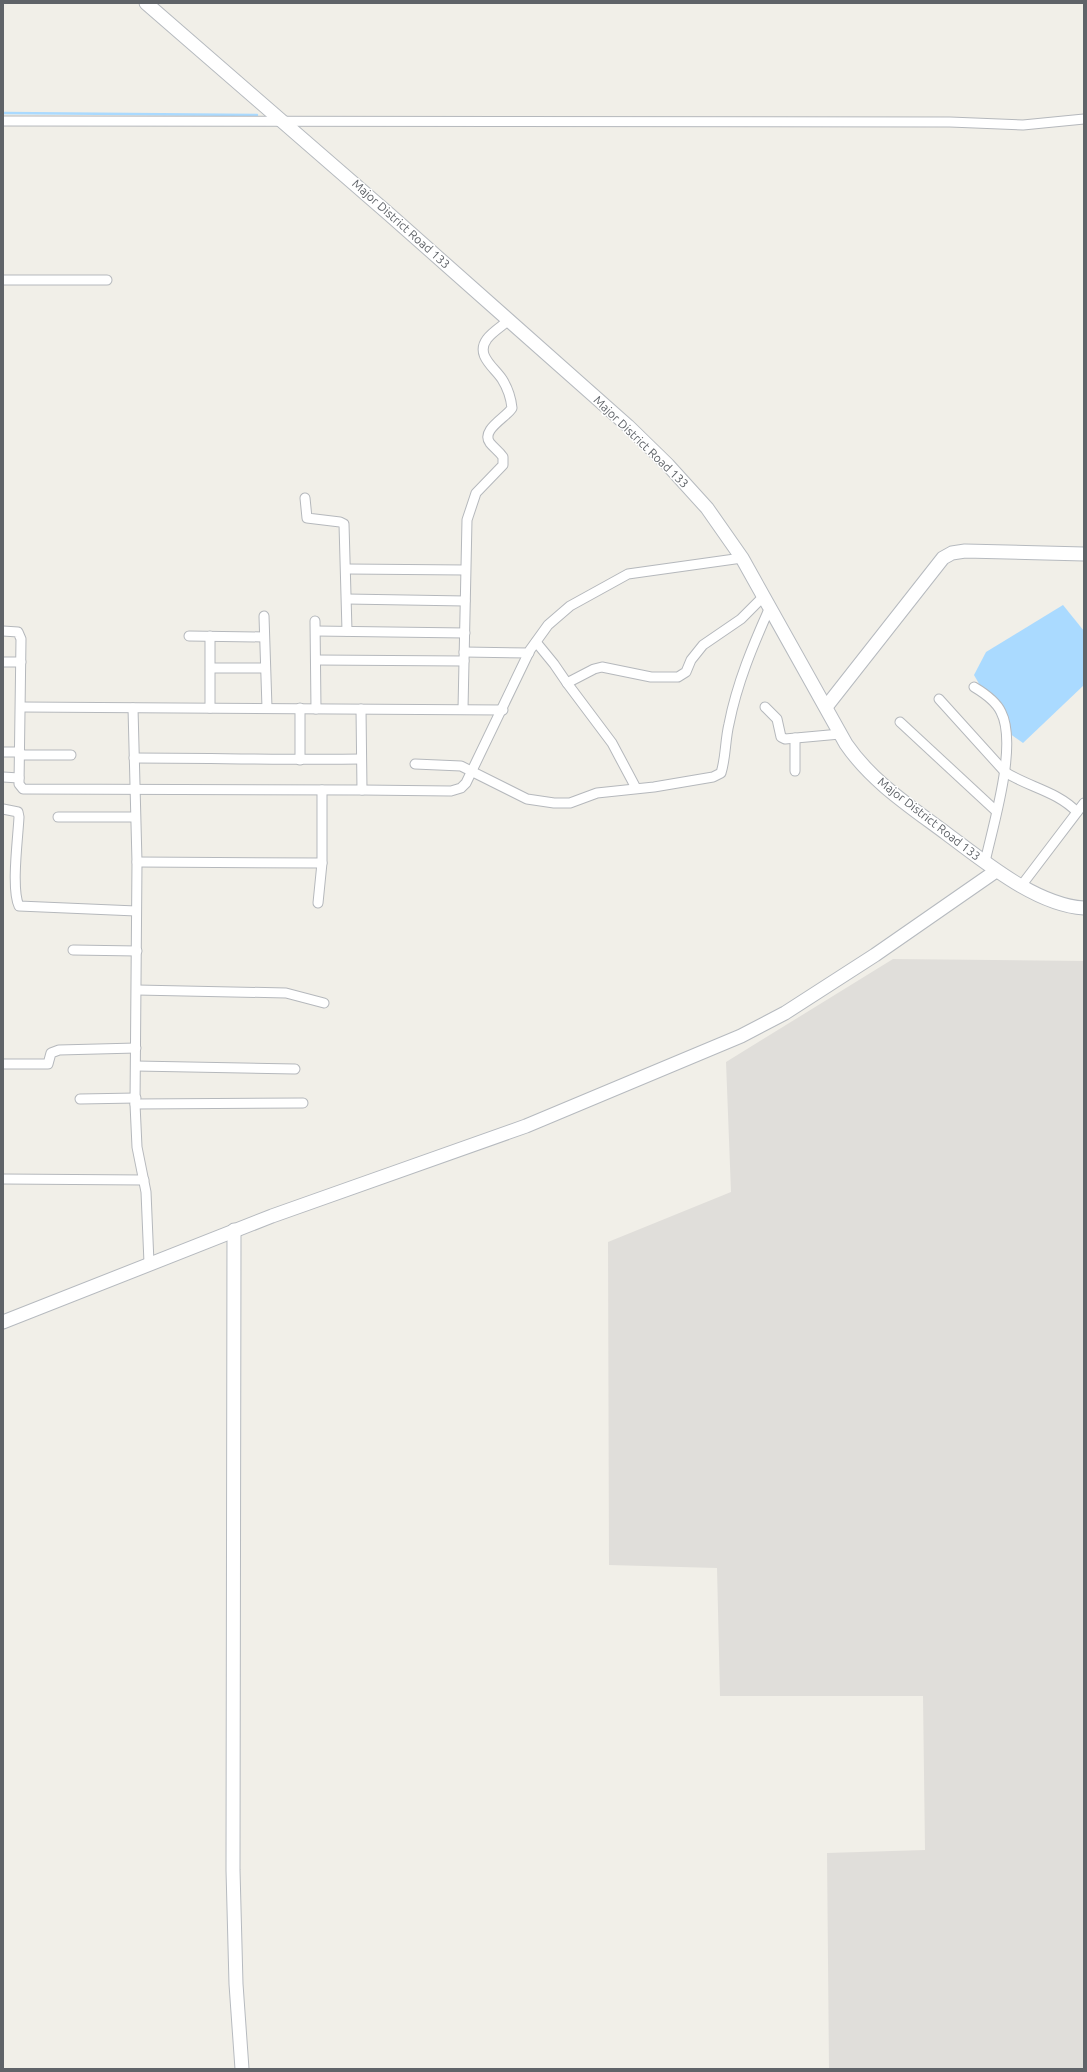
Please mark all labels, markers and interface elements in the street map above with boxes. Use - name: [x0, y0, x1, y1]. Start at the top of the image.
- street label: Major District Road 133: [350, 177, 453, 271]
- street label: Major District Road 133: [591, 393, 691, 490]
- street label: Major District Road 133: [876, 775, 983, 863]

